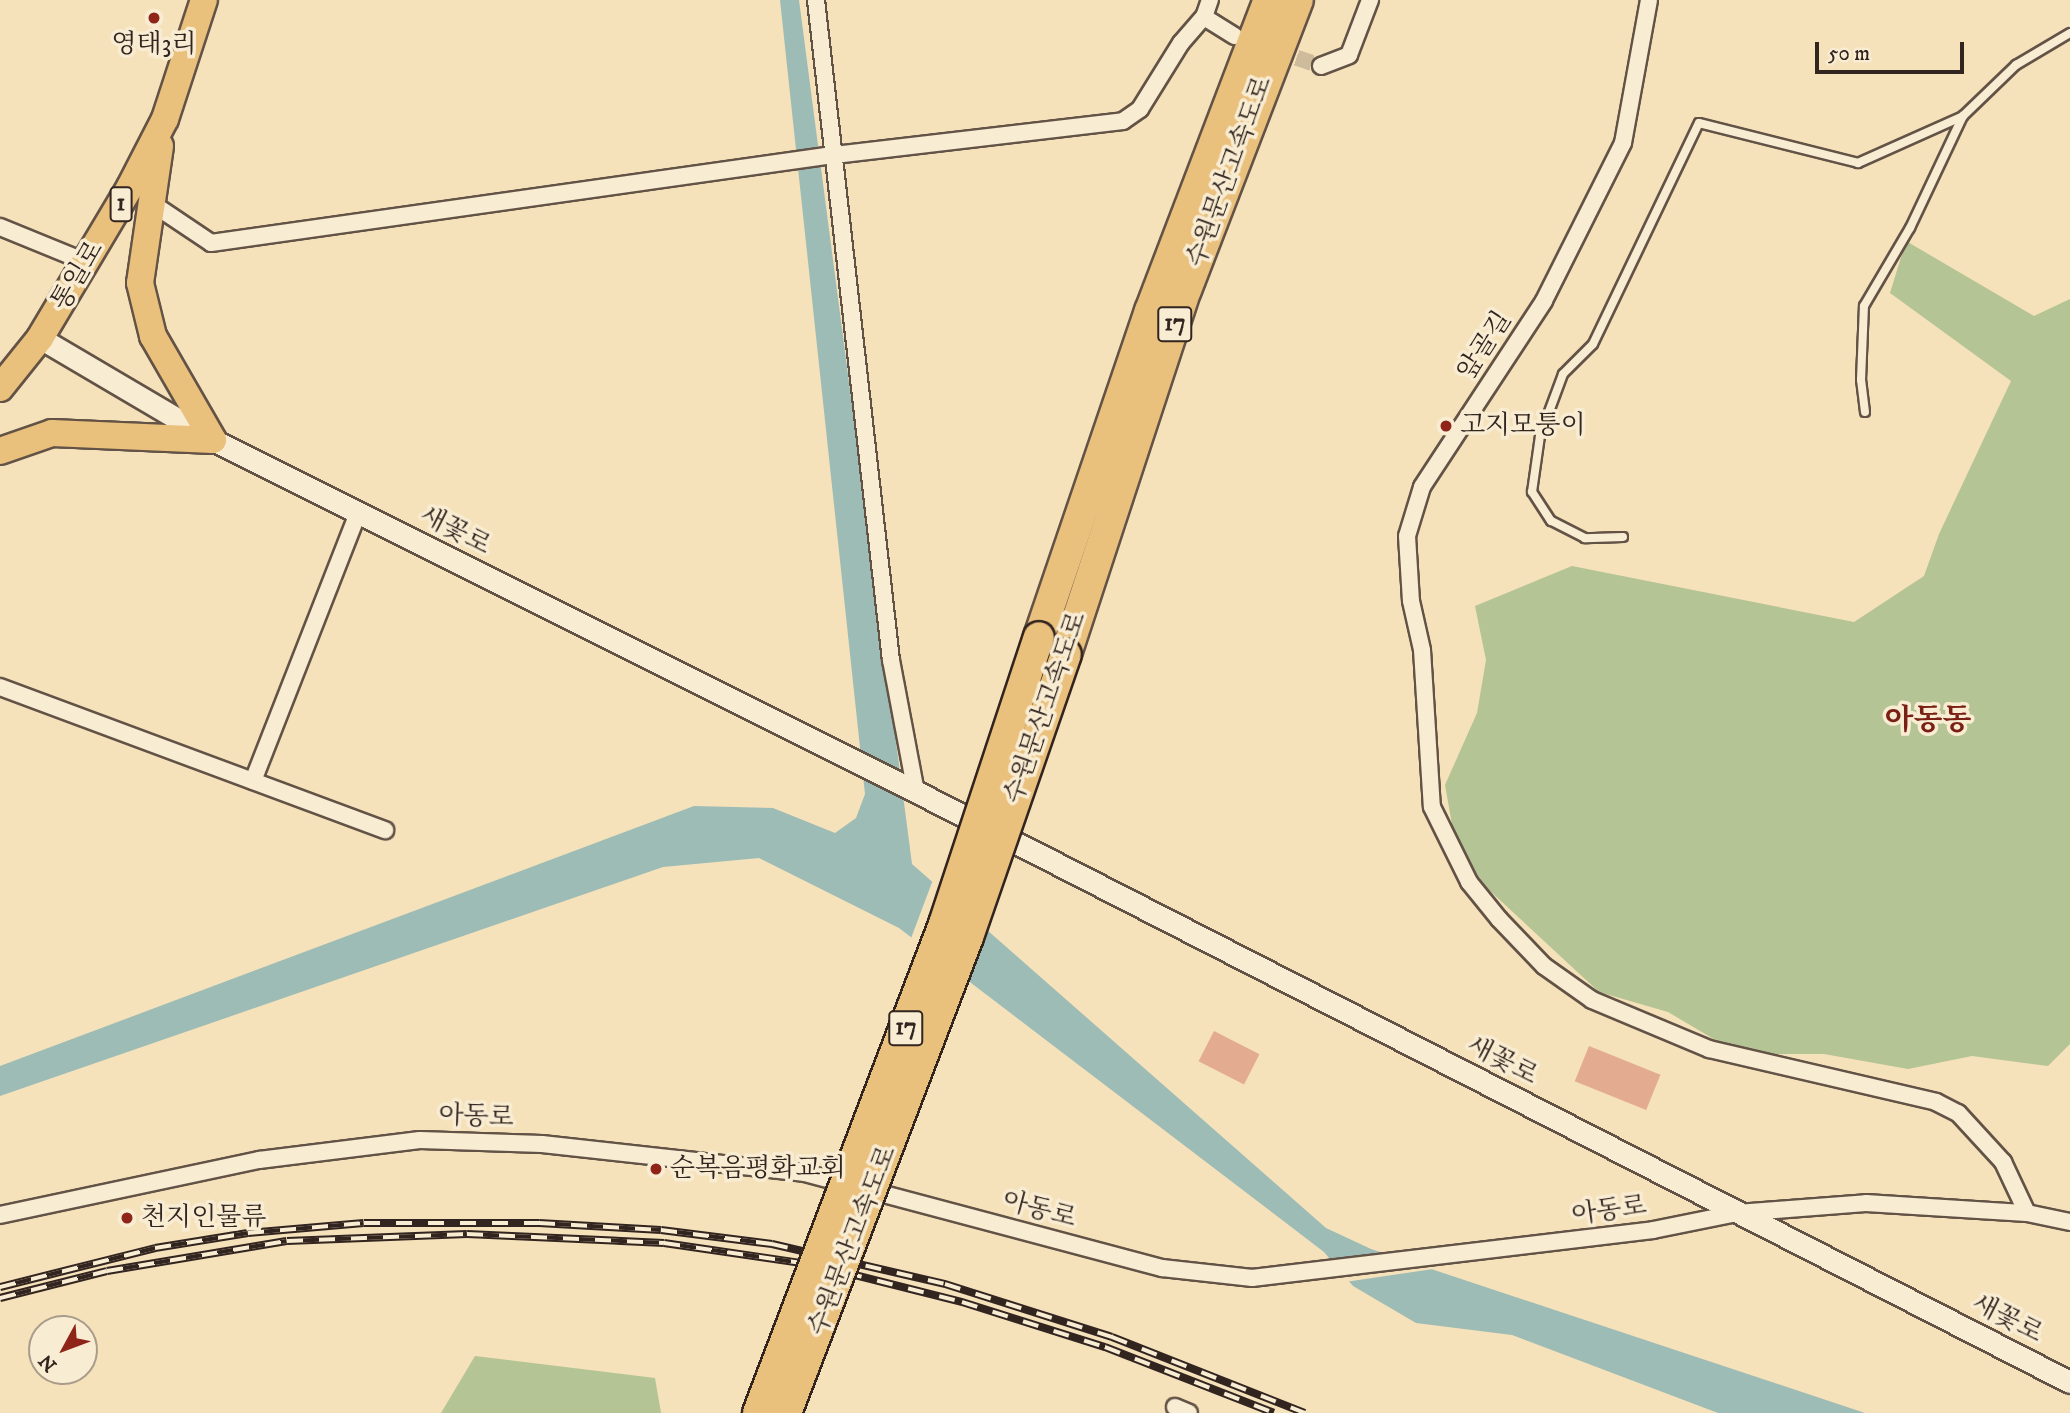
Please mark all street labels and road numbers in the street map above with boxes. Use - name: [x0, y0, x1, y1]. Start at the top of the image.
- street label: 수원문산고속도로: [1181, 72, 1279, 272]
- road number: 1: [109, 184, 133, 224]
- street label: 통일로: [45, 236, 111, 316]
- road number: 17: [1156, 304, 1194, 344]
- street label: 앞골길: [1451, 306, 1519, 386]
- street label: 새꽃로: [414, 500, 496, 562]
- street label: 수원문산고속도로: [999, 608, 1093, 808]
- road number: 17: [887, 1008, 925, 1048]
- street label: 새꽃로: [1461, 1030, 1543, 1092]
- street label: 아동로: [438, 1100, 514, 1134]
- street label: 수원문산고속도로: [802, 1142, 904, 1340]
- street label: 아동로: [999, 1185, 1079, 1235]
- street label: 아동로: [1570, 1190, 1648, 1232]
- street label: 새꽃로: [1966, 1288, 2048, 1350]

